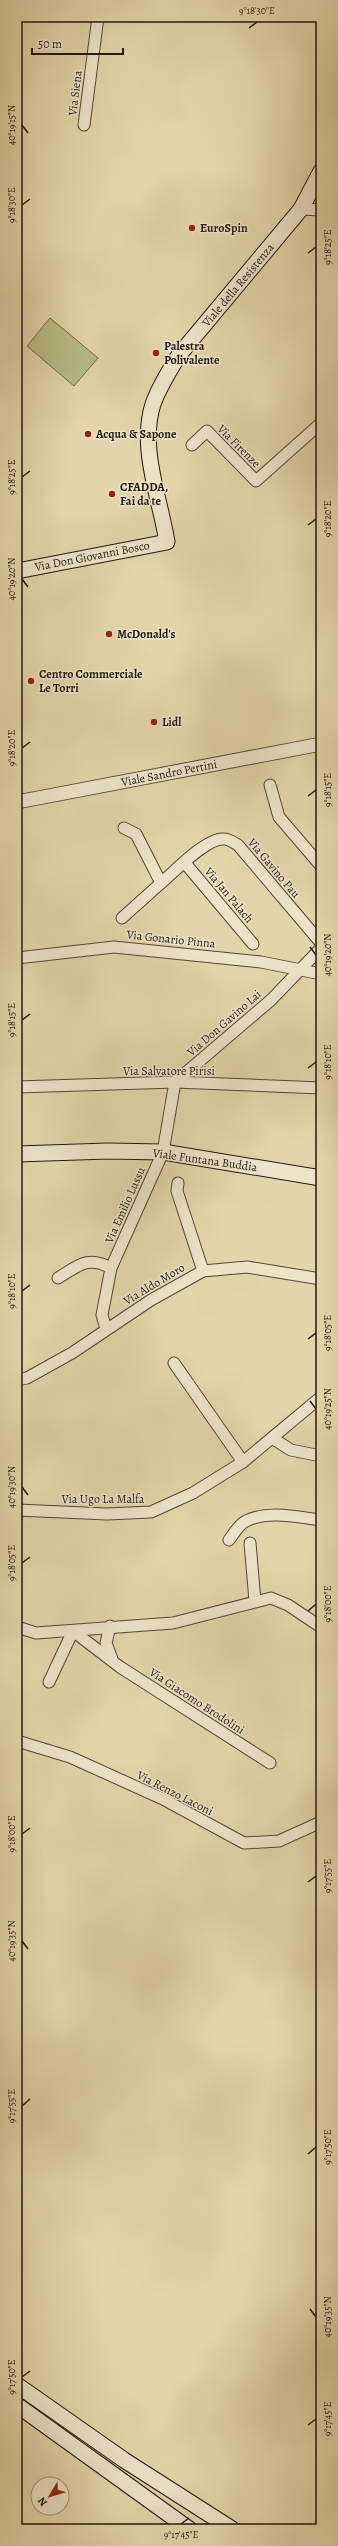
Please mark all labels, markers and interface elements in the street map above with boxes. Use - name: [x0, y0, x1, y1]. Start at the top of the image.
- text: 9°18'30"E: [239, 4, 275, 17]
- scale bar: [32, 30, 123, 56]
- text: 50 m: [38, 36, 62, 52]
- street label: Via Siena: [64, 69, 86, 117]
- text: 40°19'15"N: [5, 105, 18, 145]
- text: 9°18'30"E: [5, 187, 18, 223]
- place label: EuroSpin: [200, 220, 248, 236]
- marker: EuroSpin: [187, 223, 197, 233]
- text: 9°18'25"E: [321, 229, 334, 265]
- street label: Viale della Resistenza: [198, 240, 278, 331]
- place label: Palestra Polivalente: [164, 338, 220, 368]
- marker: Palestra Polivalente: [151, 348, 161, 358]
- street label: Via Firenze: [213, 420, 264, 471]
- place label: Acqua & Sapone: [95, 426, 177, 442]
- marker: Acqua & Sapone: [83, 429, 93, 439]
- text: 9°18'25"E: [5, 459, 18, 495]
- place label: CFADDA, Fai da te: [120, 479, 168, 509]
- marker: CFADDA, Fai da te: [107, 489, 117, 499]
- text: 9°18'20"E: [321, 501, 334, 537]
- street label: Via Don Giovanni Bosco: [32, 537, 151, 575]
- text: 40°19'20"N: [5, 558, 18, 600]
- place label: McDonald's: [117, 626, 175, 642]
- marker: McDonald's: [104, 629, 114, 639]
- place label: Centro Commerciale Le Torri: [39, 666, 143, 696]
- marker: Centro Commerciale Le Torri: [26, 676, 36, 686]
- place label: Lidl: [162, 714, 182, 730]
- marker: Lidl: [149, 717, 159, 727]
- text: 9°18'20"E: [5, 730, 18, 766]
- street label: Viale Sandro Pertini: [119, 756, 218, 790]
- text: 9°18'15"E: [321, 773, 334, 807]
- street label: Via Gavino Pau: [244, 834, 304, 902]
- street label: Via Jan Palach: [200, 863, 257, 927]
- street label: Via Gonario Pinna: [125, 926, 217, 952]
- text: 40°19'20"N: [321, 934, 334, 976]
- street label: Via Don Gavino Lai: [183, 986, 265, 1060]
- text: 9°18'15"E: [5, 1003, 18, 1037]
- text: 9°18'10"E: [321, 1044, 334, 1080]
- street label: Via Salvatore Pirisi: [122, 1063, 215, 1079]
- street label: Viale Funtana Buddia: [151, 1145, 259, 1175]
- street label: Via Emilio Lussu: [101, 1164, 149, 1246]
- street label: Via Aldo Moro: [119, 1259, 188, 1309]
- text: 9°18'10"E: [5, 1273, 18, 1309]
- text: 9°18'05"E: [321, 1315, 334, 1351]
- text: 40°19'25"N: [321, 1388, 334, 1430]
- text: 40°19'30"N: [5, 1466, 18, 1508]
- street label: Via Ugo La Malfa: [61, 1491, 145, 1507]
- text: 9°18'05"E: [5, 1545, 18, 1581]
- text: 9°18'00"E: [321, 1585, 334, 1623]
- street label: Via Giacomo Brodolini: [146, 1664, 248, 1738]
- street label: Via Renzo Laconi: [133, 1766, 216, 1819]
- text: 9°18'00"E: [5, 1815, 18, 1853]
- text: 9°17'55"E: [321, 1859, 334, 1893]
- text: 40°19'35"N: [5, 1920, 18, 1962]
- text: 9°17'55"E: [5, 2089, 18, 2123]
- text: 9°17'50"E: [321, 2129, 334, 2165]
- text: 40°19'35"N: [321, 2296, 334, 2338]
- text: 9°17'50"E: [5, 2359, 18, 2395]
- text: 9°17'45"E: [321, 2402, 334, 2436]
- north arrow: [30, 2476, 70, 2516]
- text: N: [34, 2494, 51, 2510]
- text: 9°17'45"E: [164, 2528, 198, 2541]

